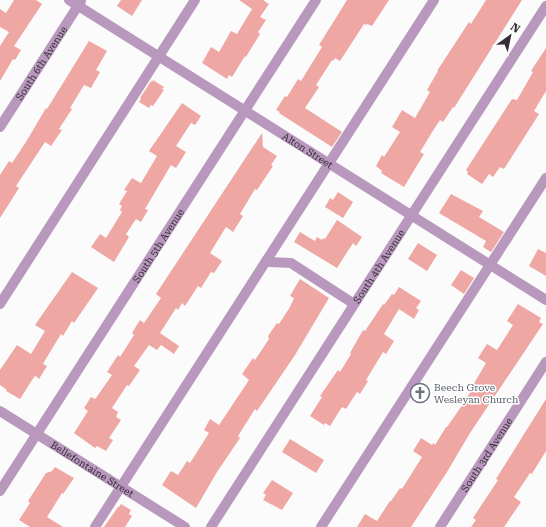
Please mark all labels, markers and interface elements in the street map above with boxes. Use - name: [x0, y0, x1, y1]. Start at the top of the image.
- north arrow: [490, 16, 530, 56]
- text: N: [508, 20, 523, 36]
- street label: South 6th Avenue: [13, 24, 69, 102]
- street label: Alton Street: [280, 130, 335, 170]
- street label: South 5th Avenue: [130, 206, 186, 284]
- street label: South 4th Avenue: [351, 227, 407, 305]
- church icon: Beech Grove Wesleyan Church: [409, 382, 431, 404]
- place label: Beech Grove Wesleyan Church: [434, 382, 519, 405]
- street label: South 3rd Avenue: [459, 415, 515, 494]
- street label: Bellefontaine Street: [49, 439, 136, 499]

